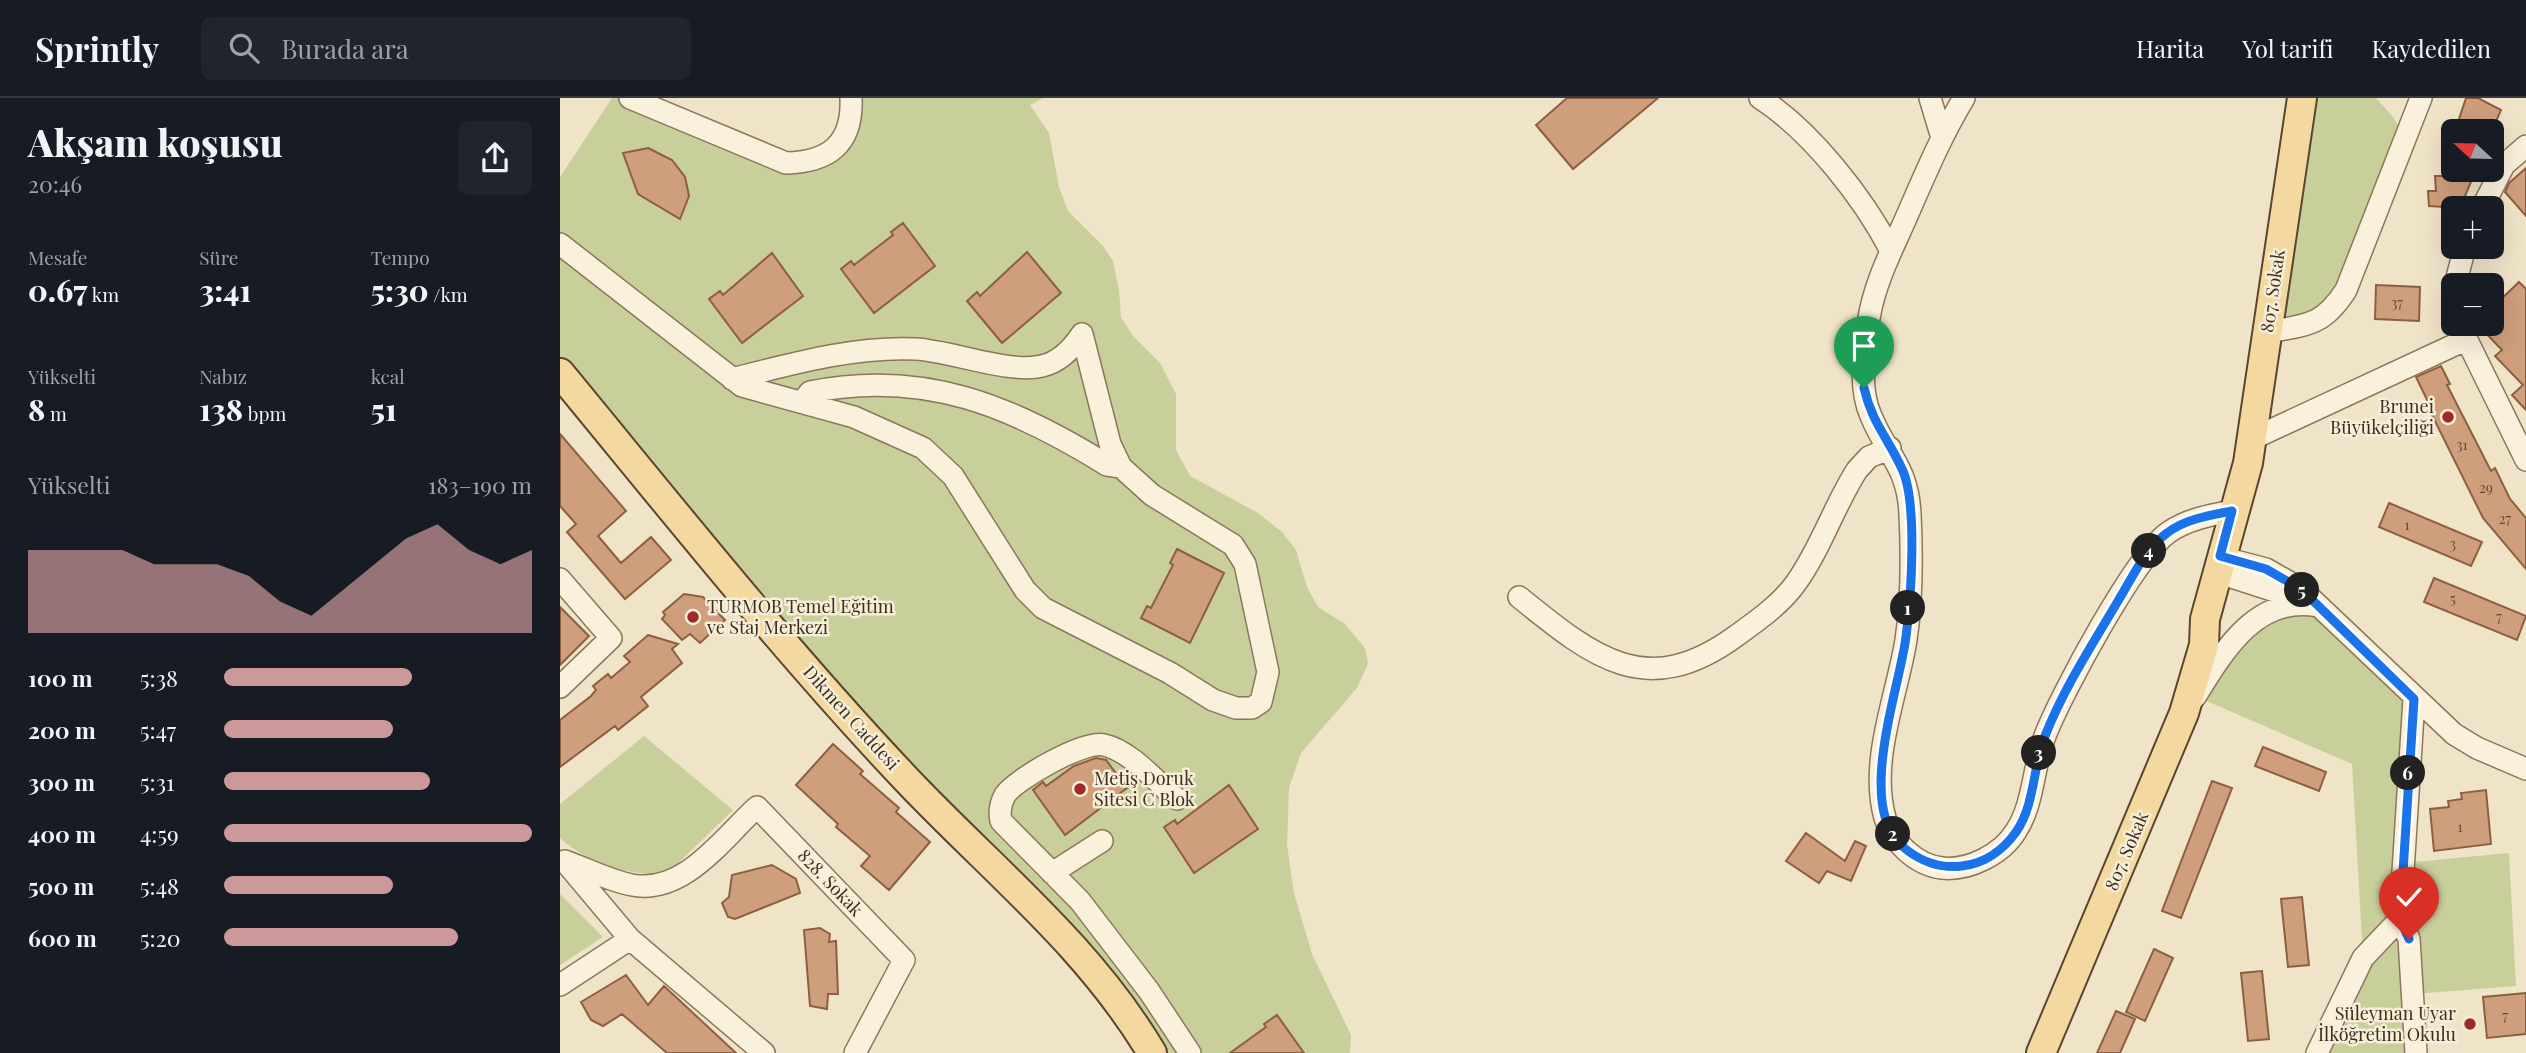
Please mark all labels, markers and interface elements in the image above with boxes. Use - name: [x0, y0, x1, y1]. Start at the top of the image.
- search box: [201, 17, 691, 80]
- text: Sprintly: [35, 26, 159, 70]
- icon: search: [225, 29, 263, 67]
- text: Burada ara: [281, 31, 409, 66]
- text: Harita: [2136, 32, 2204, 64]
- text: Yol tarifi: [2242, 32, 2333, 64]
- text: Kaydedilen: [2371, 32, 2491, 64]
- text: Akşam koşusu: [28, 116, 283, 167]
- north arrow: [2441, 119, 2504, 182]
- map controls: [2441, 119, 2504, 336]
- button: share: [458, 121, 532, 195]
- text: 20:46: [28, 168, 82, 199]
- button: +: [2441, 196, 2504, 259]
- text: Mesafe: [28, 244, 87, 270]
- text: Süre: [199, 244, 238, 270]
- text: Tempo: [371, 244, 430, 270]
- street label: 807. Sokak: [2254, 248, 2290, 334]
- text: 0.67: [28, 270, 88, 310]
- text: 3:41: [199, 270, 251, 310]
- text: 5:30: [371, 270, 429, 310]
- button: −: [2441, 273, 2504, 336]
- text: km: [88, 281, 119, 307]
- text: /km: [429, 281, 468, 307]
- house number: 37: [2391, 293, 2403, 312]
- pin: [1834, 316, 1894, 388]
- icon: arrive: [1845, 327, 1883, 365]
- text: Yükselti: [28, 363, 96, 389]
- text: Nabız: [199, 363, 247, 389]
- text: kcal: [371, 363, 405, 389]
- text: 8: [28, 389, 45, 429]
- text: 138: [199, 389, 243, 429]
- text: 51: [371, 389, 397, 429]
- place label: Brunei Büyükelçiliği: [2330, 394, 2434, 439]
- text: m: [45, 400, 67, 426]
- text: bpm: [243, 400, 286, 426]
- marker: Brunei Büyükelçiliği: [2440, 409, 2456, 425]
- house number: 31: [2456, 435, 2468, 454]
- text: Yükselti: [28, 469, 110, 500]
- text: 183–190 m: [428, 469, 532, 500]
- house number: 29: [2479, 478, 2493, 497]
- house number: 27: [2499, 509, 2512, 528]
- house number: 1: [2404, 515, 2410, 534]
- pin: 4: [2132, 533, 2166, 568]
- house number: 3: [2450, 534, 2456, 553]
- text: 4: [2143, 537, 2154, 563]
- pin: 5: [2284, 573, 2320, 608]
- text: 5: [2297, 576, 2306, 602]
- house number: 5: [2450, 589, 2456, 608]
- pin: 1: [1890, 590, 1926, 626]
- place label: TURMOB Temel Eğitim ve Staj Merkezi: [706, 594, 894, 639]
- text: 1: [1904, 594, 1911, 620]
- house number: 7: [2496, 607, 2502, 626]
- marker: TURMOB Temel Eğitim ve Staj Merkezi: [685, 609, 701, 625]
- street label: Dikmen Caddesi: [798, 660, 905, 775]
- text: 100 m: [28, 662, 93, 693]
- text: 5:38: [140, 662, 178, 693]
- text: 200 m: [28, 714, 96, 745]
- text: 5:47: [140, 714, 176, 745]
- pin: 3: [2022, 736, 2056, 770]
- text: 3: [2034, 739, 2043, 765]
- pin: 6: [2390, 756, 2426, 790]
- text: 6: [2402, 759, 2413, 785]
- text: 300 m: [28, 766, 95, 797]
- text: 5:31: [140, 766, 175, 797]
- place label: Metiş Doruk Sitesi C Blok: [1094, 766, 1195, 811]
- marker: Metiş Doruk Sitesi C Blok: [1072, 781, 1088, 797]
- street label: 807. Sokak: [2099, 807, 2154, 894]
- pin: 2: [1876, 816, 1910, 852]
- house number: 1: [2457, 817, 2463, 836]
- text: 400 m: [28, 818, 96, 849]
- text: 4:59: [140, 818, 179, 849]
- text: 2: [1888, 820, 1897, 846]
- street label: 828. Sokak: [793, 844, 869, 921]
- pin: [2379, 867, 2439, 939]
- text: 500 m: [28, 870, 94, 901]
- text: 5:48: [140, 870, 179, 901]
- icon: check: [2390, 878, 2428, 916]
- text: 600 m: [28, 922, 97, 953]
- text: 5:20: [140, 922, 180, 953]
- place label: Süleyman Uyar İlköğretim Okulu: [2318, 1001, 2457, 1046]
- house number: 7: [2502, 1006, 2508, 1025]
- marker: Süleyman Uyar İlköğretim Okulu: [2462, 1016, 2478, 1032]

